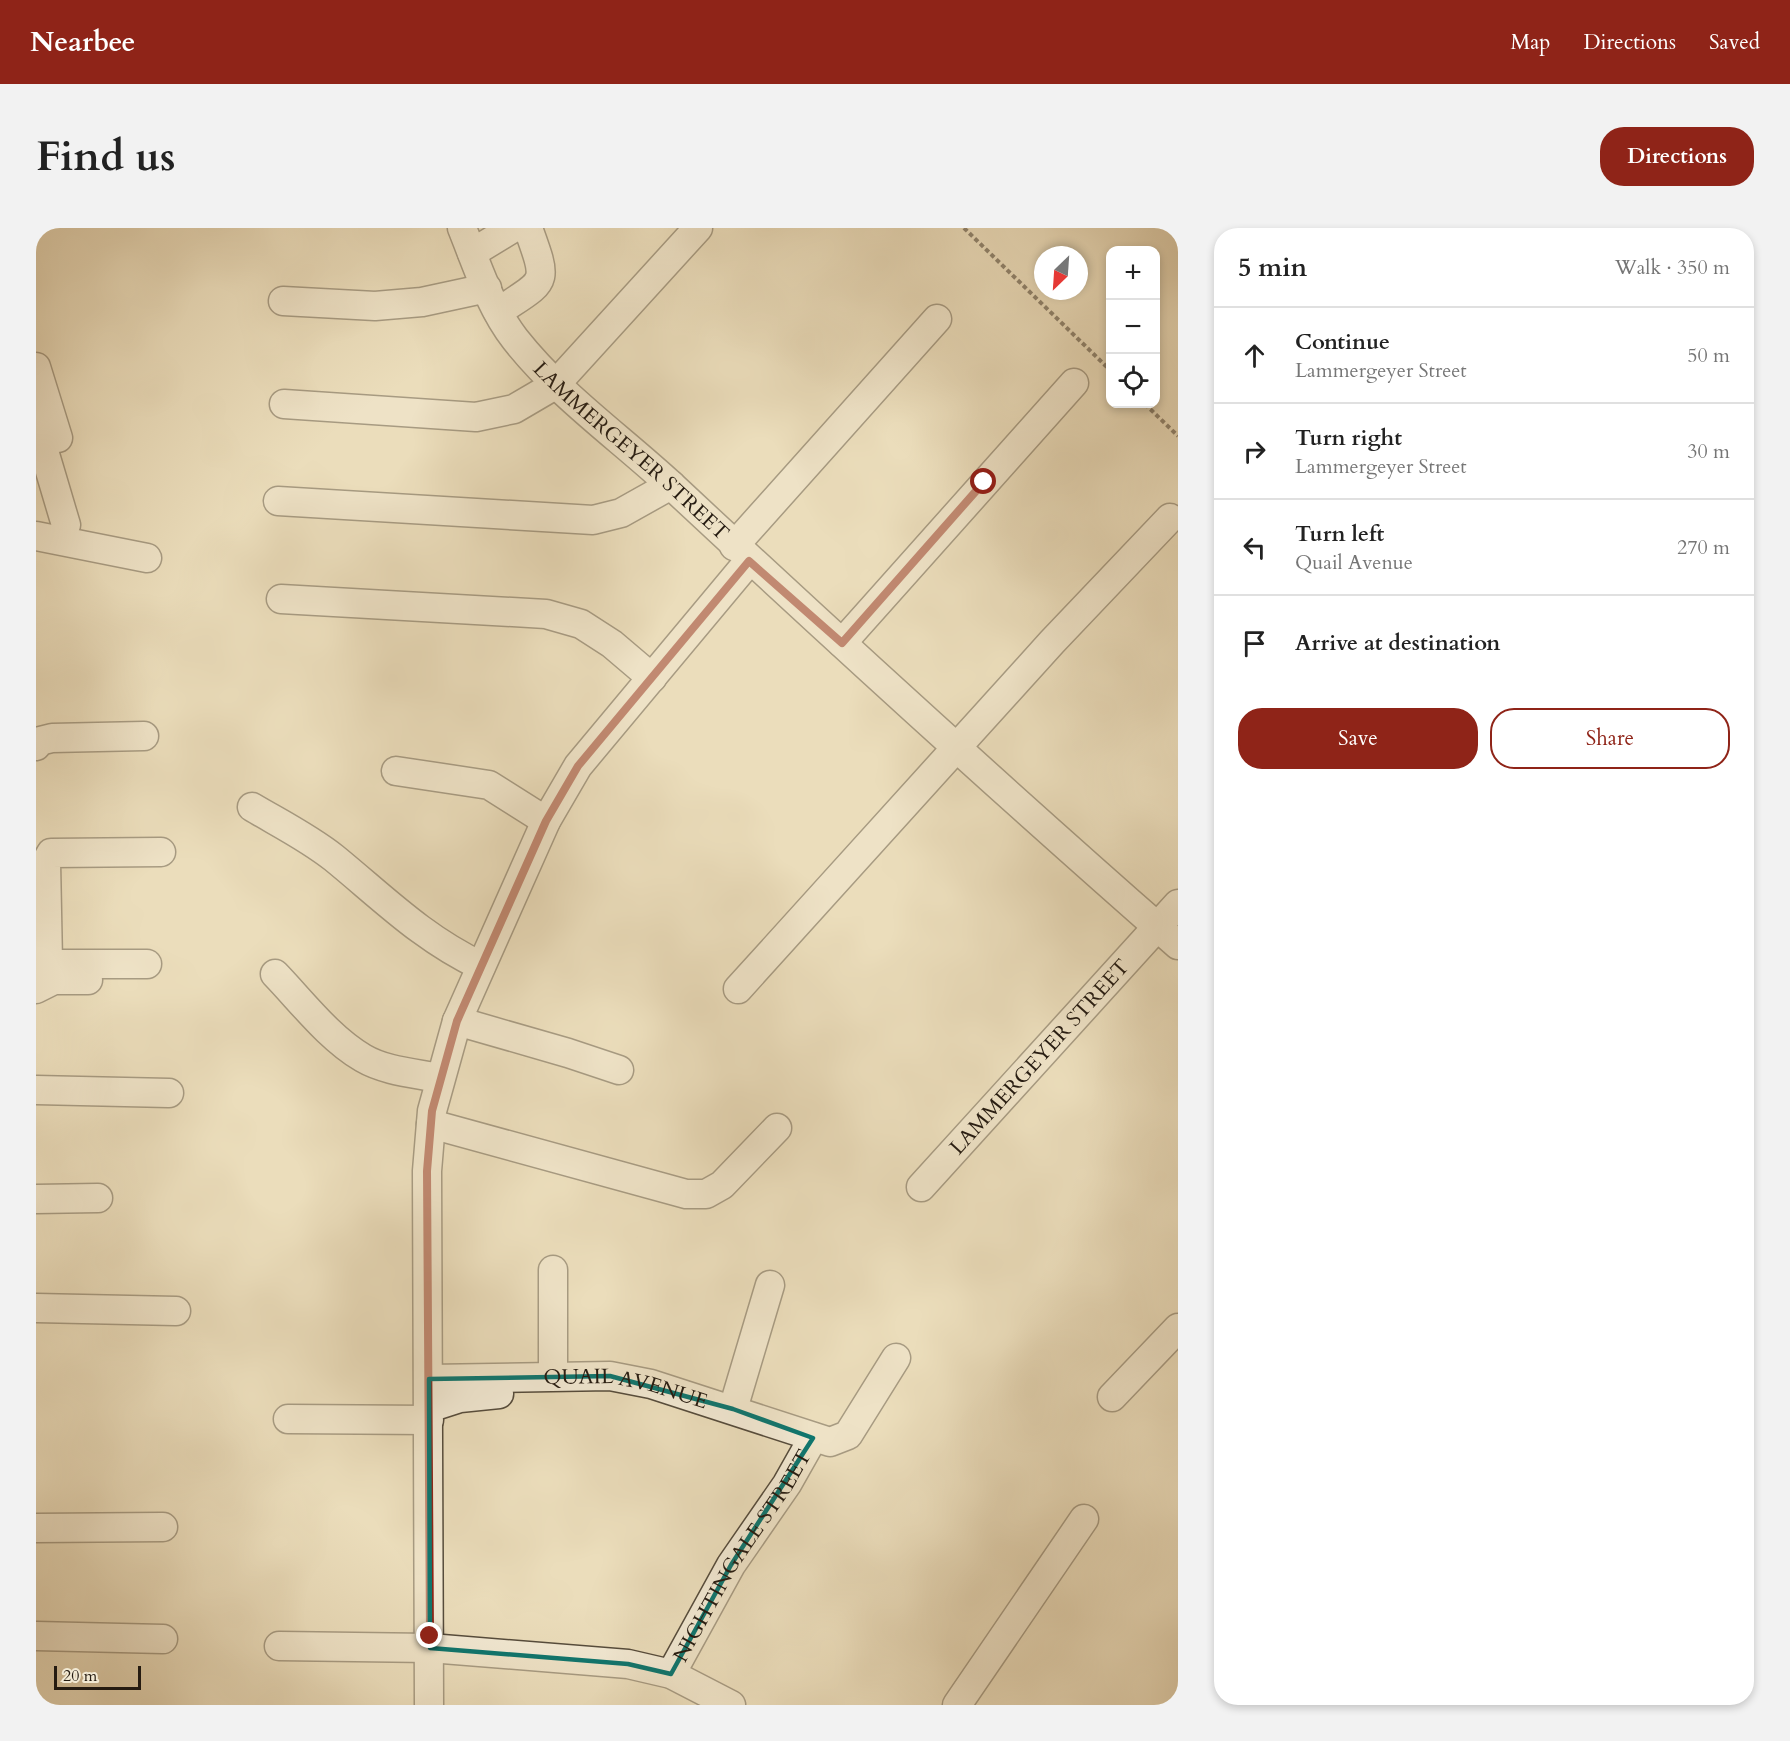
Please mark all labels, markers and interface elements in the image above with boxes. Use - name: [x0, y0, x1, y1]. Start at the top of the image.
- text: Nearbee: [30, 23, 135, 61]
- text: Map: [1510, 28, 1550, 57]
- text: Directions: [1583, 28, 1676, 57]
- text: Saved: [1709, 28, 1760, 57]
- button: Directions: [1600, 127, 1754, 186]
- text: Find us: [36, 128, 176, 185]
- north arrow: [1034, 246, 1088, 300]
- map controls: [1106, 246, 1160, 408]
- button: +: [1106, 246, 1160, 300]
- text: 5 min: [1238, 250, 1307, 285]
- text: Walk · 350 m: [1615, 254, 1730, 281]
- button: −: [1106, 300, 1160, 354]
- text: Continue: [1295, 327, 1390, 357]
- icon: ahead: [1238, 339, 1271, 372]
- text: 50 m: [1687, 342, 1730, 369]
- button: locate: [1106, 354, 1160, 408]
- street label: LAMMERGEYER STREET: [527, 355, 736, 547]
- text: Lammergeyer Street: [1295, 357, 1467, 384]
- text: Turn right: [1295, 423, 1402, 453]
- icon: right: [1238, 435, 1271, 468]
- text: 30 m: [1687, 438, 1730, 465]
- text: Lammergeyer Street: [1295, 453, 1467, 480]
- route start: [970, 468, 996, 494]
- text: Turn left: [1295, 519, 1384, 549]
- icon: left: [1238, 531, 1271, 564]
- text: 270 m: [1677, 534, 1730, 561]
- text: Quail Avenue: [1295, 549, 1413, 576]
- icon: arrive: [1238, 627, 1271, 660]
- text: Arrive at destination: [1295, 628, 1500, 658]
- button: Save: [1238, 708, 1478, 769]
- button: Share: [1490, 708, 1730, 769]
- street label: LAMMERGEYER STREET: [943, 953, 1136, 1161]
- street label: QUAIL AVENUE: [543, 1361, 711, 1416]
- street label: NIGHTINGALE STREET: [666, 1444, 818, 1667]
- route end: [416, 1622, 442, 1648]
- scale bar: [54, 1663, 141, 1690]
- text: 20 m: [63, 1665, 97, 1687]

